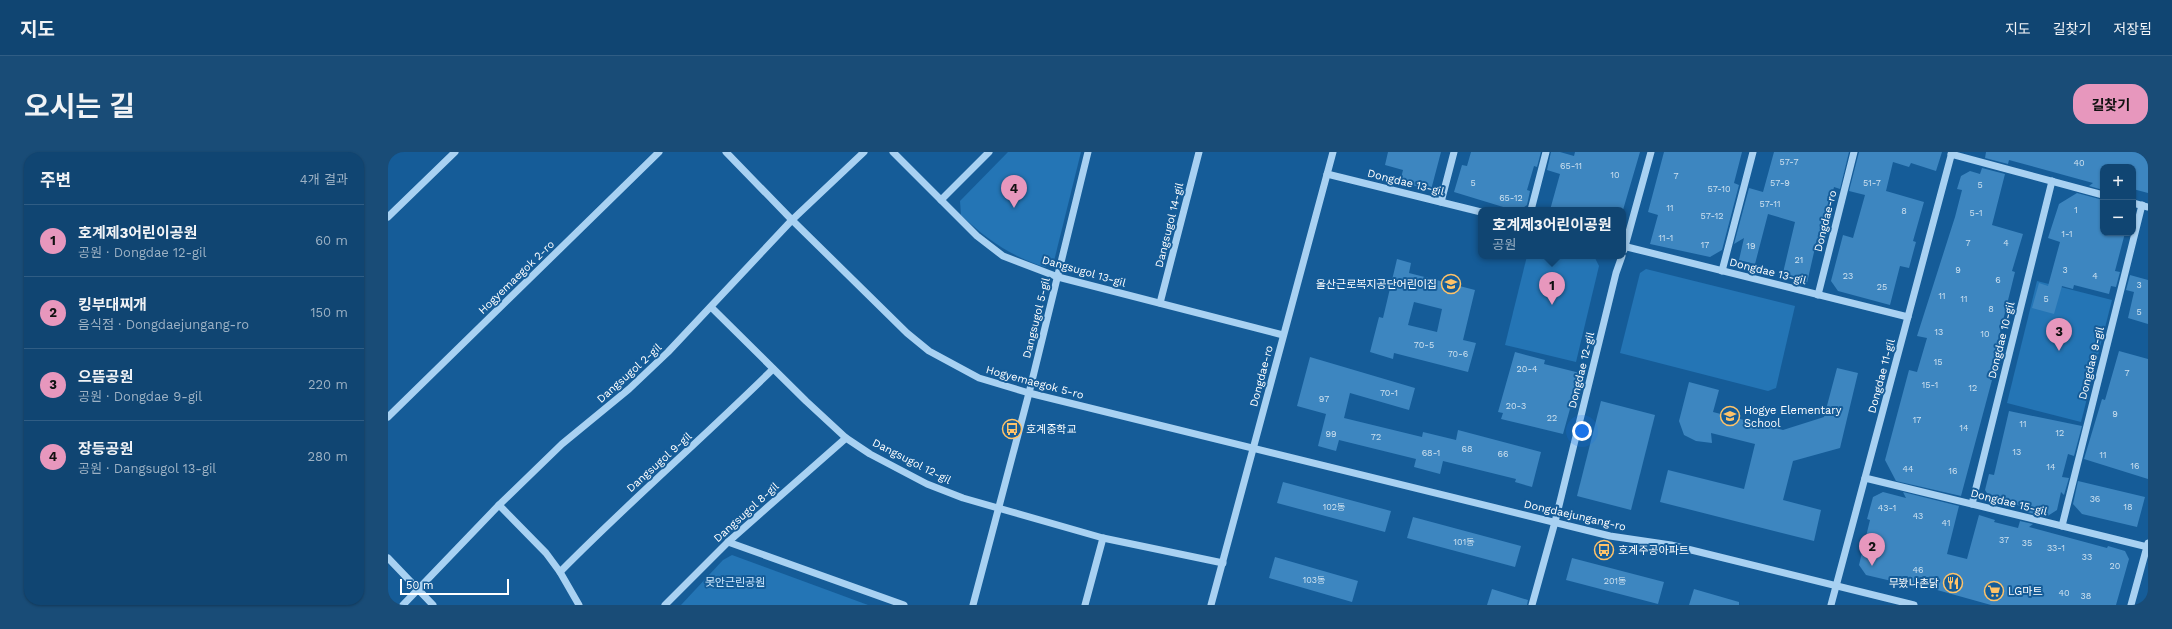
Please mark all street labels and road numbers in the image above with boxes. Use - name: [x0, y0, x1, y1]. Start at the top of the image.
- street label: Dongdae 13-gil: [1366, 167, 1446, 198]
- street label: Dangsugol 14-gil: [1153, 181, 1186, 269]
- street label: Dongdae-ro: [1812, 189, 1839, 253]
- street label: Hogyemaegok 2-ro: [476, 238, 557, 317]
- street label: Dangsugol 13-gil: [1040, 253, 1128, 290]
- street label: Dongdae 13-gil: [1728, 256, 1808, 287]
- street label: Dangsugol 5-gil: [1020, 276, 1053, 360]
- street label: Dongdae 10-gil: [1986, 300, 2018, 380]
- street label: Dongdae 9-gil: [2076, 325, 2107, 401]
- street label: Dongdae 12-gil: [1566, 330, 1597, 410]
- street label: Dongdae 11-gil: [1865, 337, 1898, 415]
- street label: Dangsugol 2-gil: [594, 341, 665, 406]
- street label: Dongdae-ro: [1247, 344, 1276, 408]
- street label: Hogyemaegok 5-ro: [985, 363, 1085, 402]
- street label: Dangsugol 9-gil: [624, 429, 695, 495]
- street label: Dangsugol 12-gil: [870, 436, 954, 487]
- street label: Dangsugol 8-gil: [711, 479, 782, 545]
- street label: Dongdae 15-gil: [1969, 487, 2049, 518]
- street label: Dongdaejungang-ro: [1523, 497, 1627, 534]

